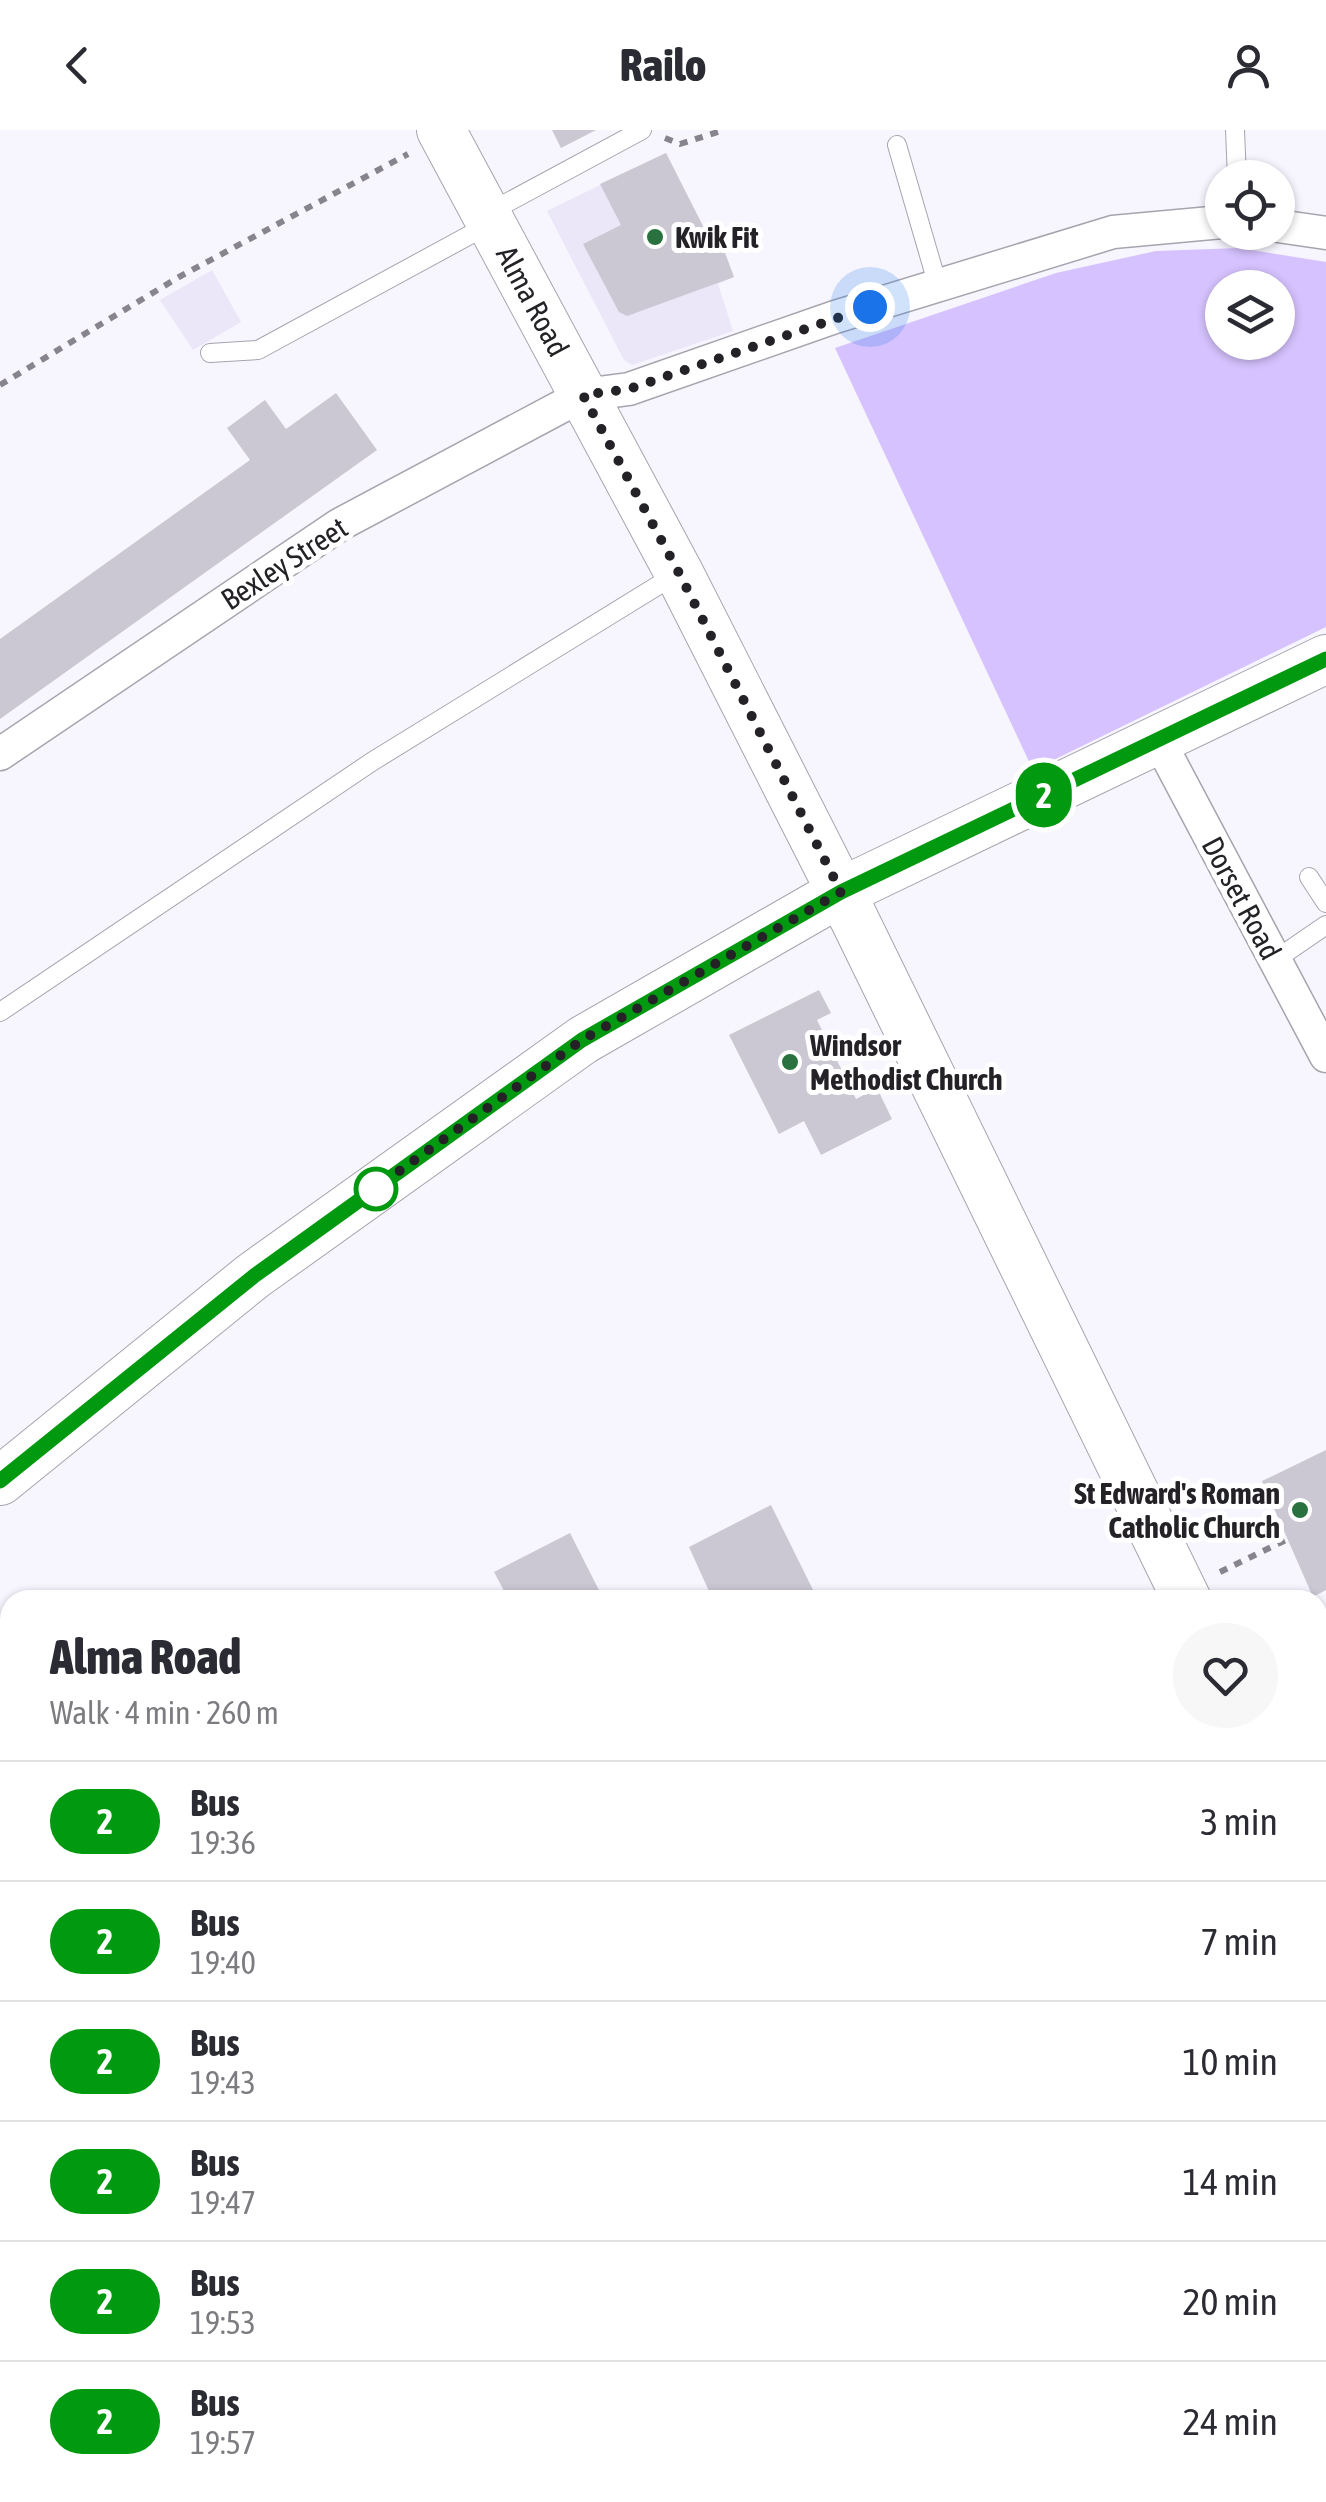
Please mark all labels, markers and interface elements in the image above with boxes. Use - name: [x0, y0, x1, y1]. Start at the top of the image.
- icon: back: [50, 38, 105, 93]
- icon: person: [1221, 38, 1276, 93]
- text: Railo: [620, 39, 706, 91]
- map controls: [1205, 160, 1295, 360]
- button: locate: [1205, 160, 1295, 250]
- place label: Kwik Fit: [675, 220, 759, 254]
- marker: Kwik Fit: [644, 226, 666, 248]
- street label: Alma Road: [490, 240, 576, 362]
- button: layers: [1205, 270, 1295, 360]
- your location: [845, 282, 895, 332]
- street label: Bexley Street: [215, 510, 353, 616]
- line badge: 2: [1012, 762, 1076, 828]
- text: 2: [1036, 775, 1052, 815]
- street label: Dorset Road: [1196, 831, 1288, 965]
- place label: Windsor Methodist Church: [809, 1028, 1003, 1096]
- marker: Windsor Methodist Church: [779, 1051, 801, 1073]
- unlabelled marker: [355, 1168, 397, 1210]
- place label: St Edward's Roman Catholic Church: [1074, 1476, 1280, 1544]
- marker: St Edward's Roman Catholic Church: [1289, 1499, 1311, 1521]
- button: heart: [1173, 1623, 1278, 1728]
- text: Alma Road: [50, 1629, 241, 1684]
- text: Walk · 4 min · 260 m: [50, 1694, 279, 1731]
- text: Bus: [190, 1781, 240, 1824]
- text: 3 min: [1200, 1800, 1278, 1843]
- text: 2: [97, 1801, 113, 1841]
- text: 19:36: [190, 1824, 256, 1861]
- text: Bus: [190, 1901, 240, 1944]
- text: 7 min: [1200, 1920, 1278, 1963]
- text: 2: [97, 1921, 113, 1961]
- text: 19:40: [190, 1944, 256, 1981]
- text: Bus: [190, 2021, 240, 2064]
- text: 10 min: [1183, 2040, 1278, 2083]
- text: 2: [97, 2041, 113, 2081]
- text: 19:43: [190, 2064, 256, 2101]
- text: Bus: [190, 2141, 240, 2184]
- text: 14 min: [1183, 2160, 1278, 2203]
- text: 2: [97, 2161, 113, 2201]
- text: 19:47: [190, 2184, 256, 2221]
- text: Bus: [190, 2261, 240, 2304]
- text: 20 min: [1183, 2280, 1278, 2323]
- text: 2: [97, 2281, 113, 2321]
- text: 19:53: [190, 2304, 256, 2341]
- text: Bus: [190, 2381, 240, 2424]
- text: 24 min: [1183, 2400, 1278, 2443]
- text: 2: [97, 2401, 113, 2441]
- text: 19:57: [190, 2424, 256, 2461]

